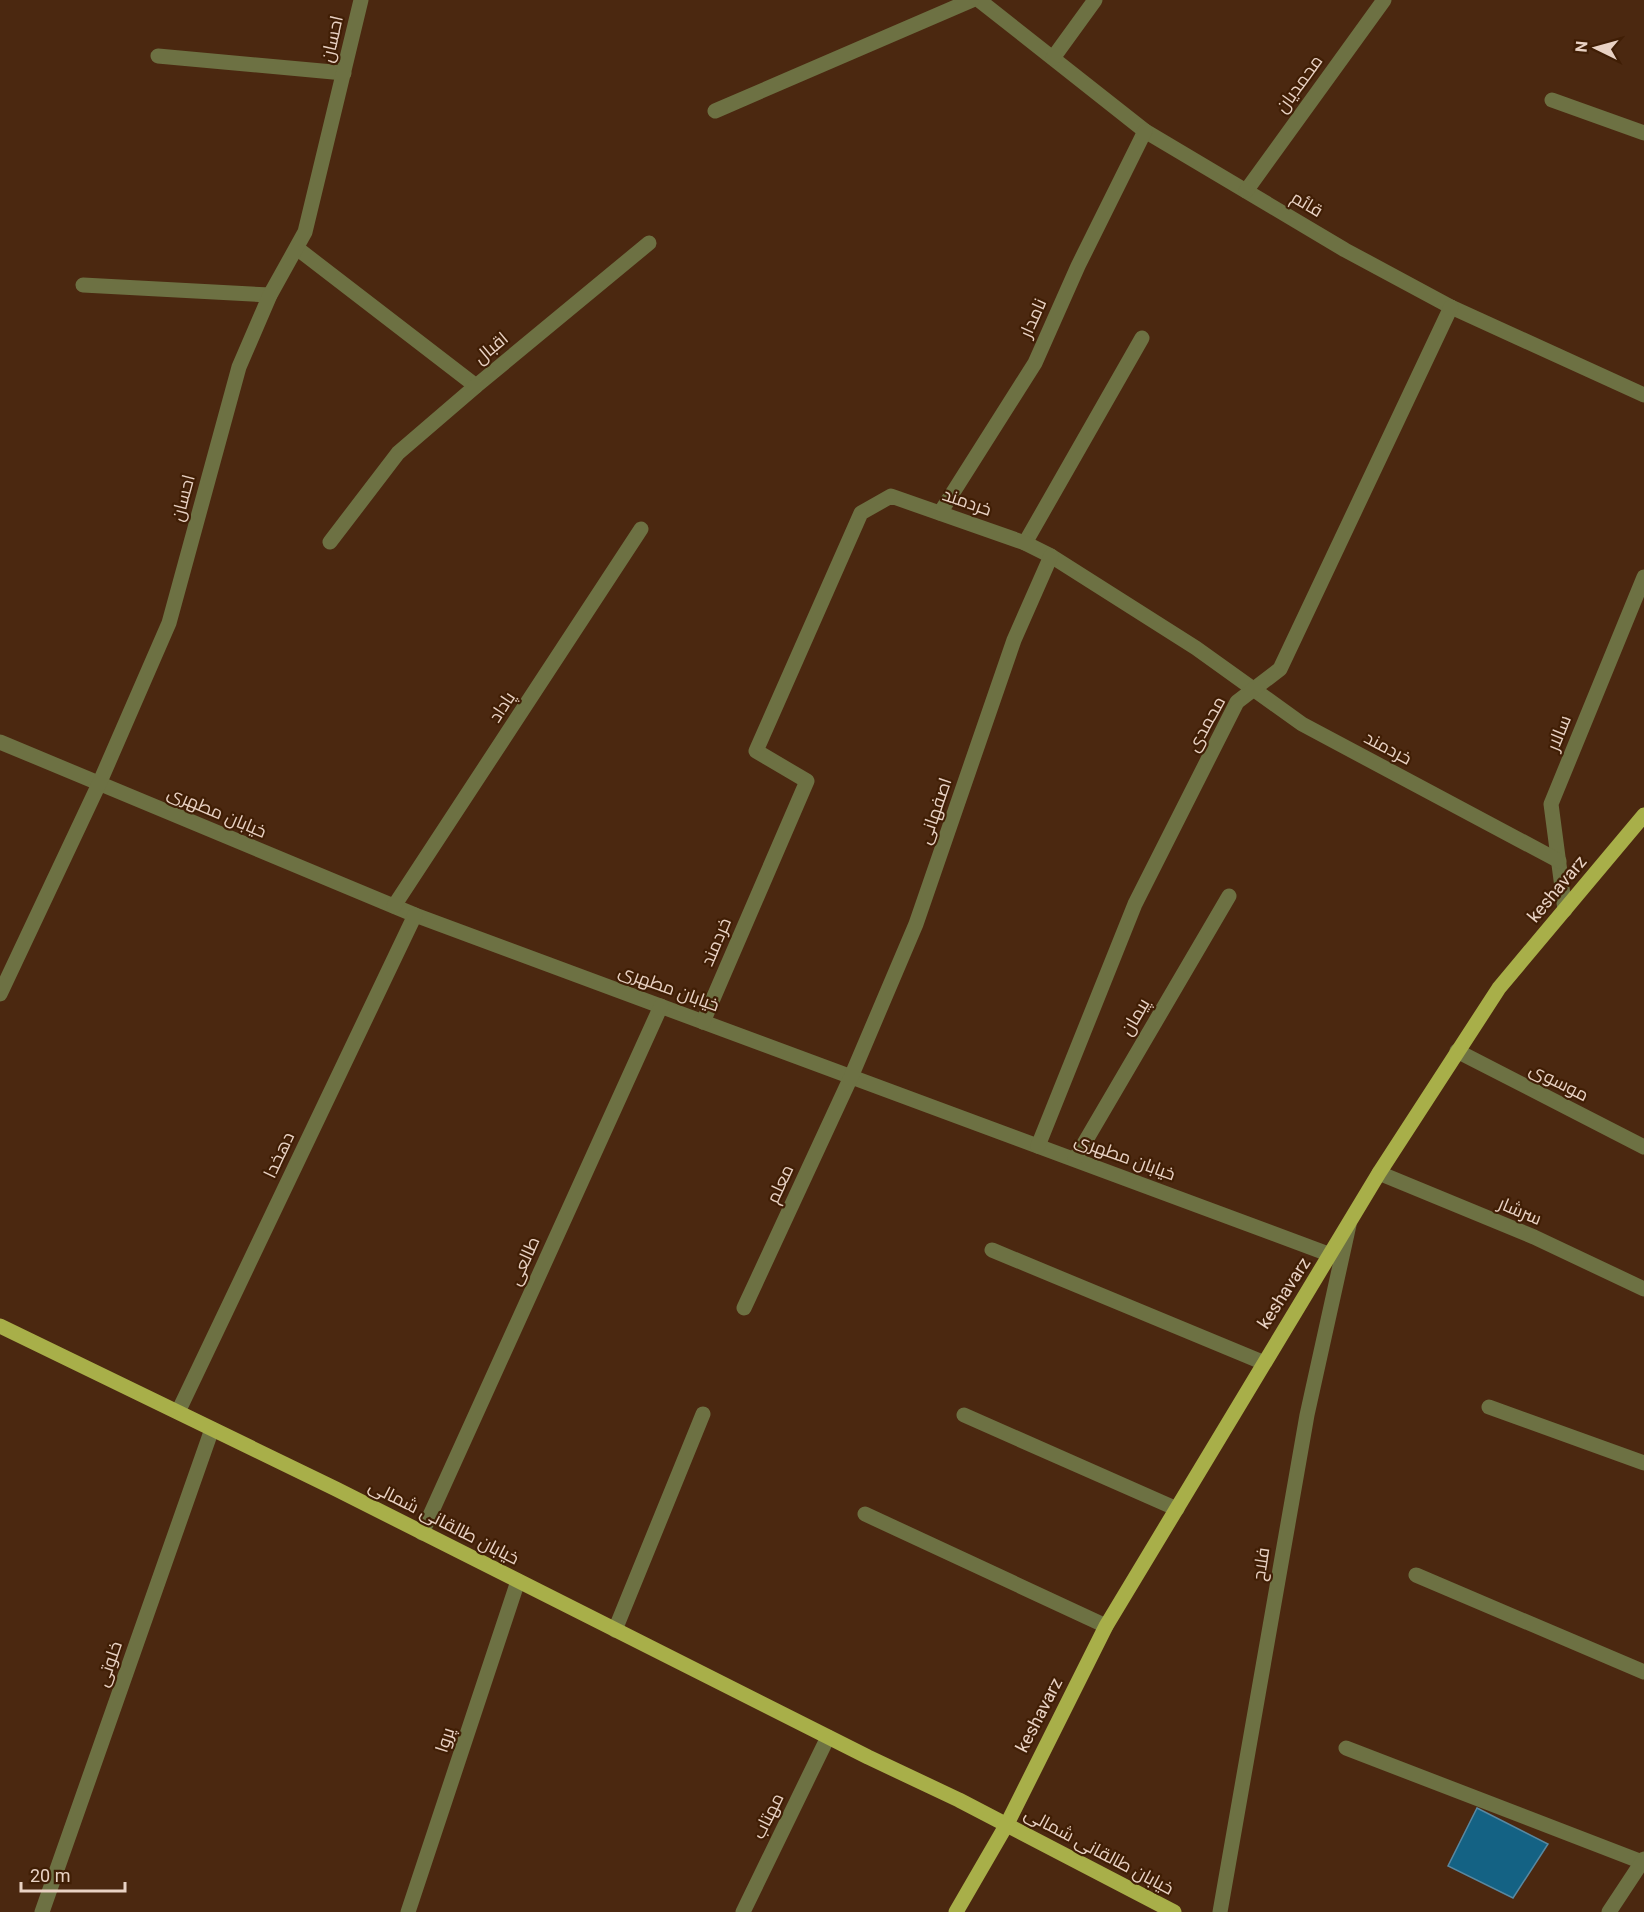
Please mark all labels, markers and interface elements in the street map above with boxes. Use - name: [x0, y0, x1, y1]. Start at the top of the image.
- street label: احسان: [316, 13, 348, 65]
- north arrow: [1566, 18, 1626, 78]
- text: N: [1572, 40, 1592, 53]
- street label: محمدیان: [1271, 51, 1327, 117]
- street label: قائم: [1287, 186, 1327, 223]
- street label: نامدار: [1014, 295, 1051, 342]
- street label: اقبال: [469, 327, 513, 369]
- street label: احسان: [166, 472, 200, 524]
- street label: خردمند: [940, 483, 994, 521]
- street label: پاداد: [484, 687, 521, 727]
- street label: محمدی: [1182, 692, 1230, 756]
- street label: سالار: [1542, 712, 1576, 755]
- street label: خردمند: [1361, 726, 1415, 770]
- street label: اصفهانی: [913, 775, 957, 847]
- street label: خیابان مطهری: [164, 781, 270, 843]
- street label: keshavarz: [1523, 851, 1591, 926]
- street label: خردمند: [696, 914, 736, 970]
- street label: خیابان مطهری: [616, 960, 722, 1016]
- street label: پیمان: [1116, 994, 1155, 1040]
- street label: موسوی: [1526, 1058, 1592, 1106]
- street label: دهخدا: [259, 1128, 298, 1181]
- street label: خیابان مطهری: [1072, 1129, 1178, 1185]
- street label: معلم: [761, 1161, 799, 1207]
- street label: سرشار: [1494, 1192, 1545, 1230]
- street label: طالعی: [504, 1233, 544, 1289]
- street label: keshavarz: [1253, 1253, 1314, 1332]
- street label: خیابان طالقانی شمالی: [365, 1475, 523, 1569]
- street label: فلاح: [1248, 1546, 1275, 1582]
- street label: خلوتی: [91, 1638, 127, 1690]
- street label: keshavarz: [1011, 1674, 1066, 1756]
- street label: پروا: [431, 1725, 460, 1756]
- street label: مهتاب: [748, 1789, 788, 1843]
- street label: خیابان طالقانی شمالی: [1021, 1802, 1177, 1900]
- scale bar: [21, 1855, 124, 1893]
- text: 20 m: [30, 1865, 70, 1886]

